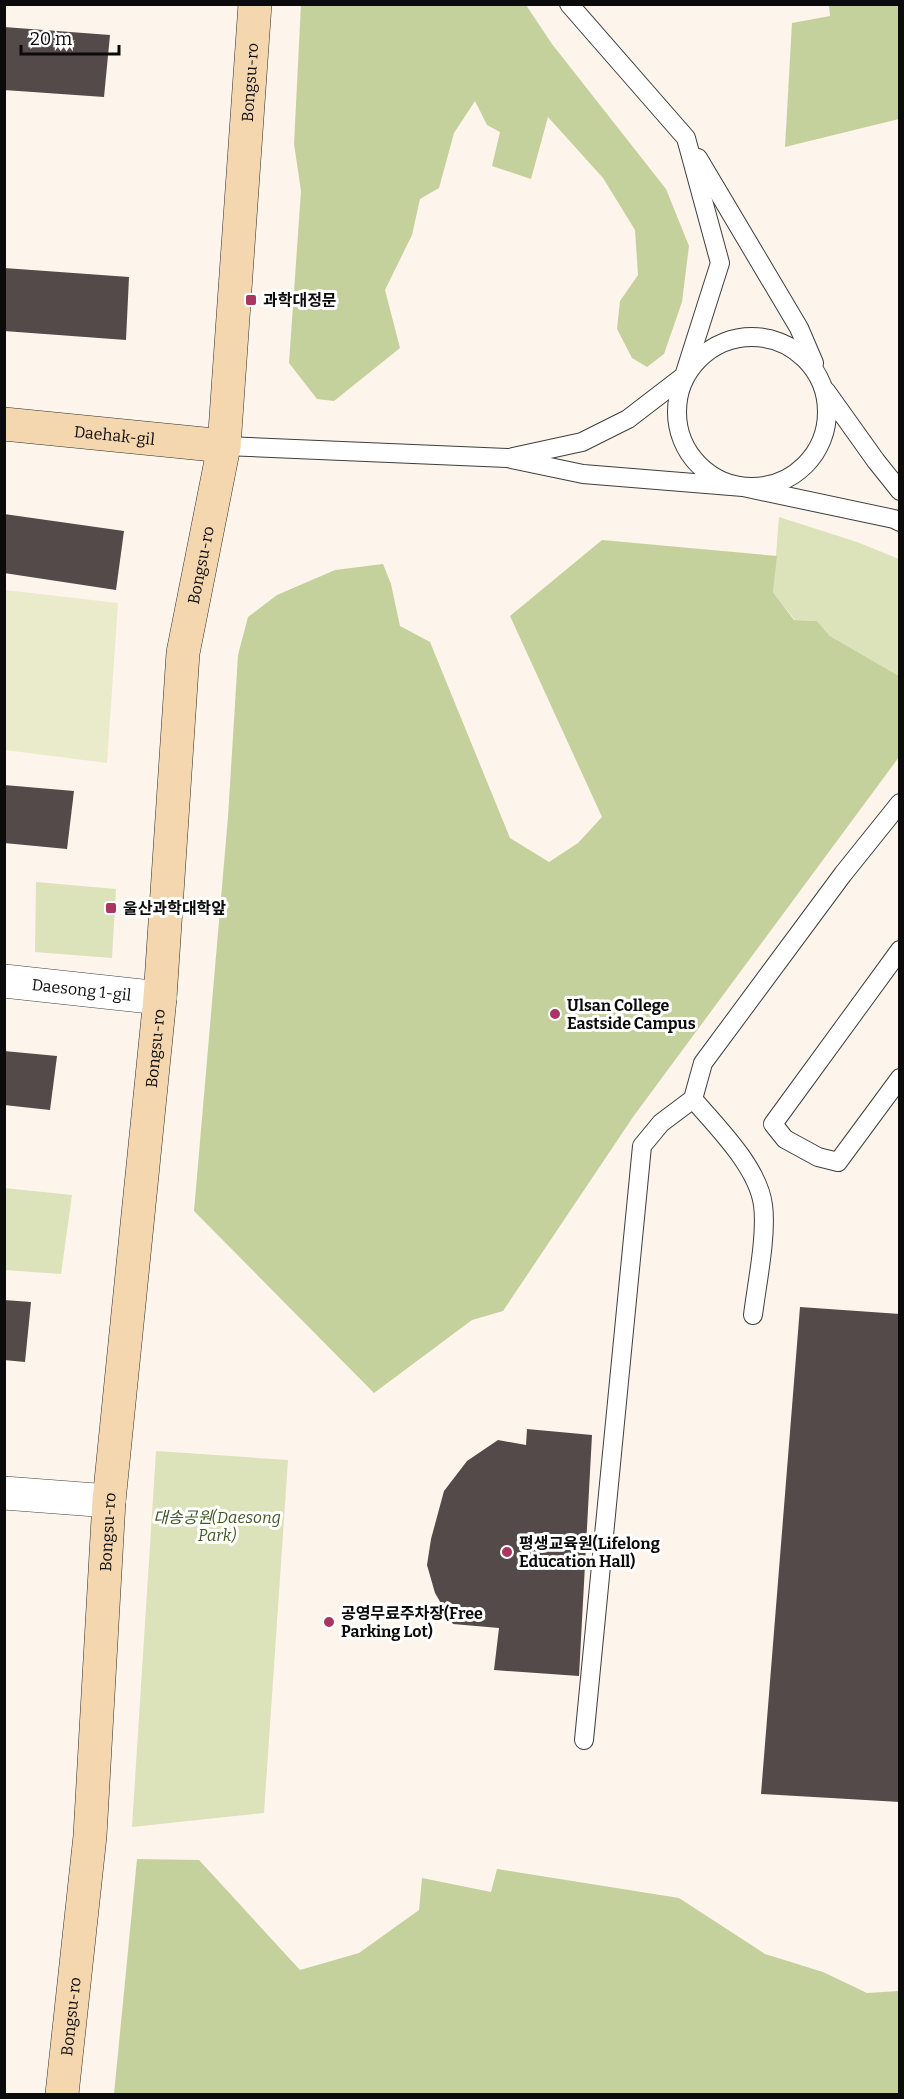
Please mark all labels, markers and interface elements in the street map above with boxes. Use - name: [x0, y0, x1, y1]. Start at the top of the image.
- scale bar: [21, 18, 118, 56]
- text: 20 m: [30, 28, 72, 50]
- street label: Bongsu-ro: [238, 42, 262, 122]
- place label: 과학대정문: [263, 291, 337, 310]
- marker: 과학대정문: [244, 293, 258, 307]
- street label: Daehak-gil: [73, 422, 156, 449]
- street label: Bongsu-ro: [184, 525, 218, 606]
- place label: 울산과학대학앞: [123, 899, 226, 918]
- marker: 울산과학대학앞: [104, 901, 118, 915]
- street label: Daesong 1-gil: [31, 975, 133, 1005]
- place label: Ulsan College Eastside Campus: [567, 996, 696, 1033]
- marker: Ulsan College Eastside Campus: [548, 1007, 562, 1021]
- street label: Bongsu-ro: [142, 1008, 169, 1089]
- street label: Bongsu-ro: [96, 1492, 120, 1572]
- park label: 대송공원(Daesong Park): [153, 1508, 281, 1545]
- place label: 평생교육원(Lifelong Education Hall): [519, 1534, 660, 1571]
- marker: 평생교육원(Lifelong Education Hall): [500, 1545, 514, 1559]
- place label: 공영무료주차장(Free Parking Lot): [341, 1604, 483, 1641]
- marker: 공영무료주차장(Free Parking Lot): [322, 1615, 336, 1629]
- street label: Bongsu-ro: [57, 1976, 85, 2057]

